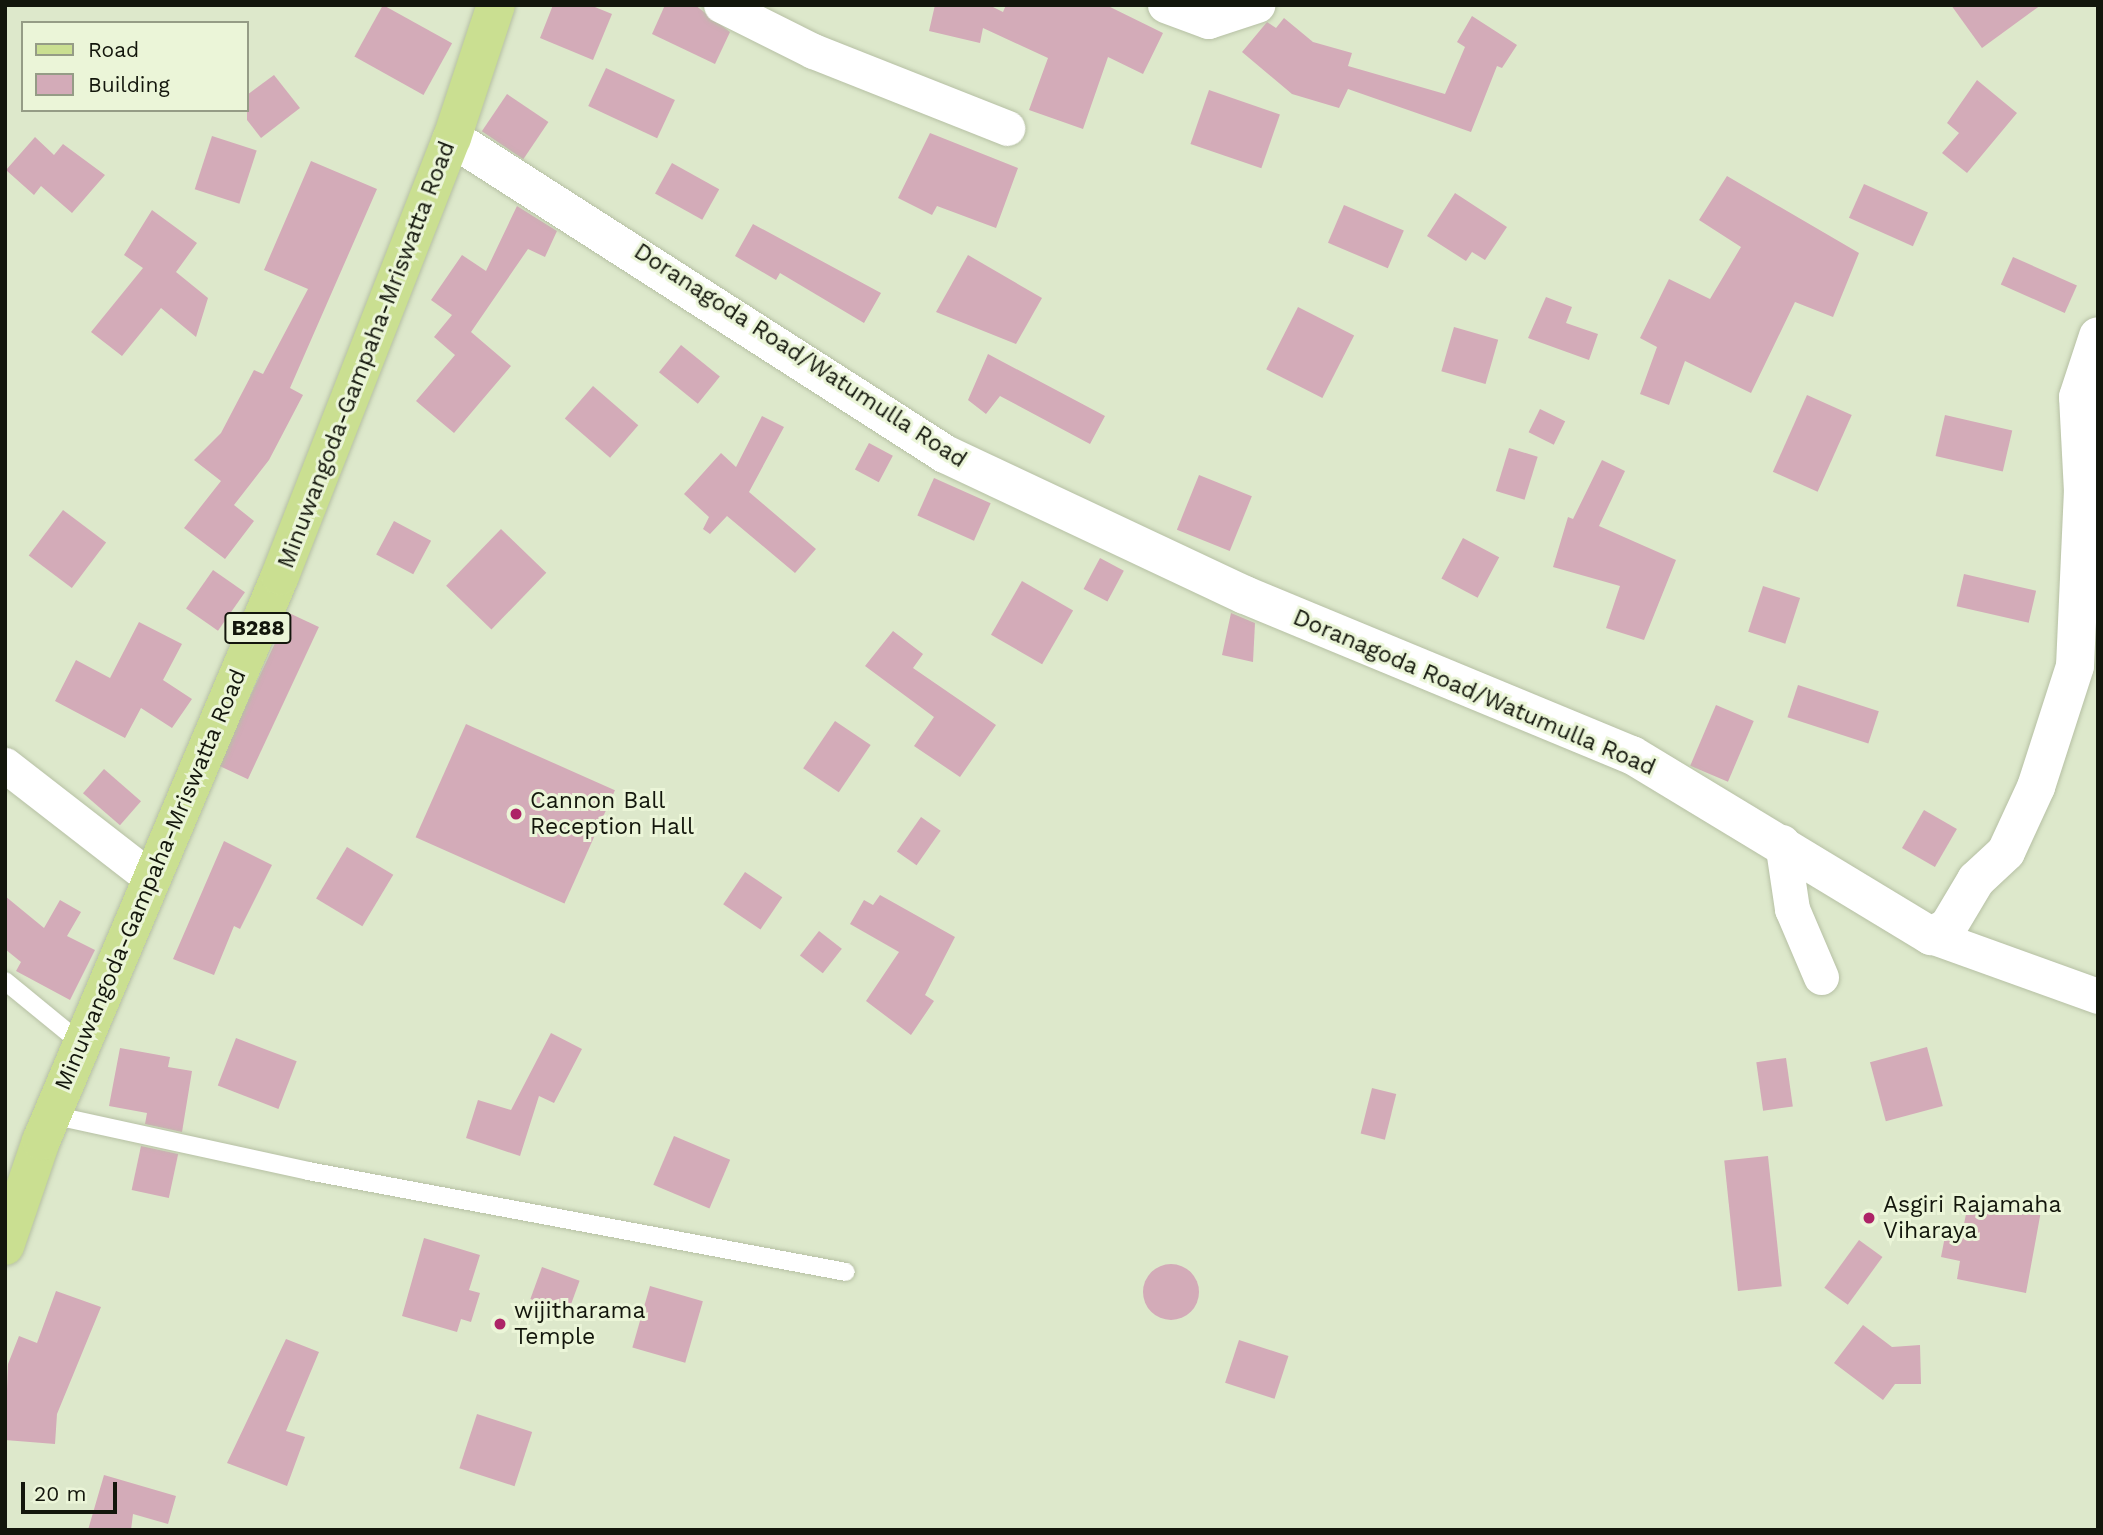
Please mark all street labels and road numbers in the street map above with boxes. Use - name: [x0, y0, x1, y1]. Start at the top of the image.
- street label: Minuwangoda-Gampaha-Mriswatta Road: [272, 137, 462, 573]
- street label: Doranagoda Road/Watumulla Road: [628, 238, 972, 474]
- street label: Doranagoda Road/Watumulla Road: [1288, 604, 1660, 782]
- road number: B288: [223, 610, 293, 646]
- street label: Minuwangoda-Gampaha-Mriswatta Road: [49, 665, 253, 1095]

